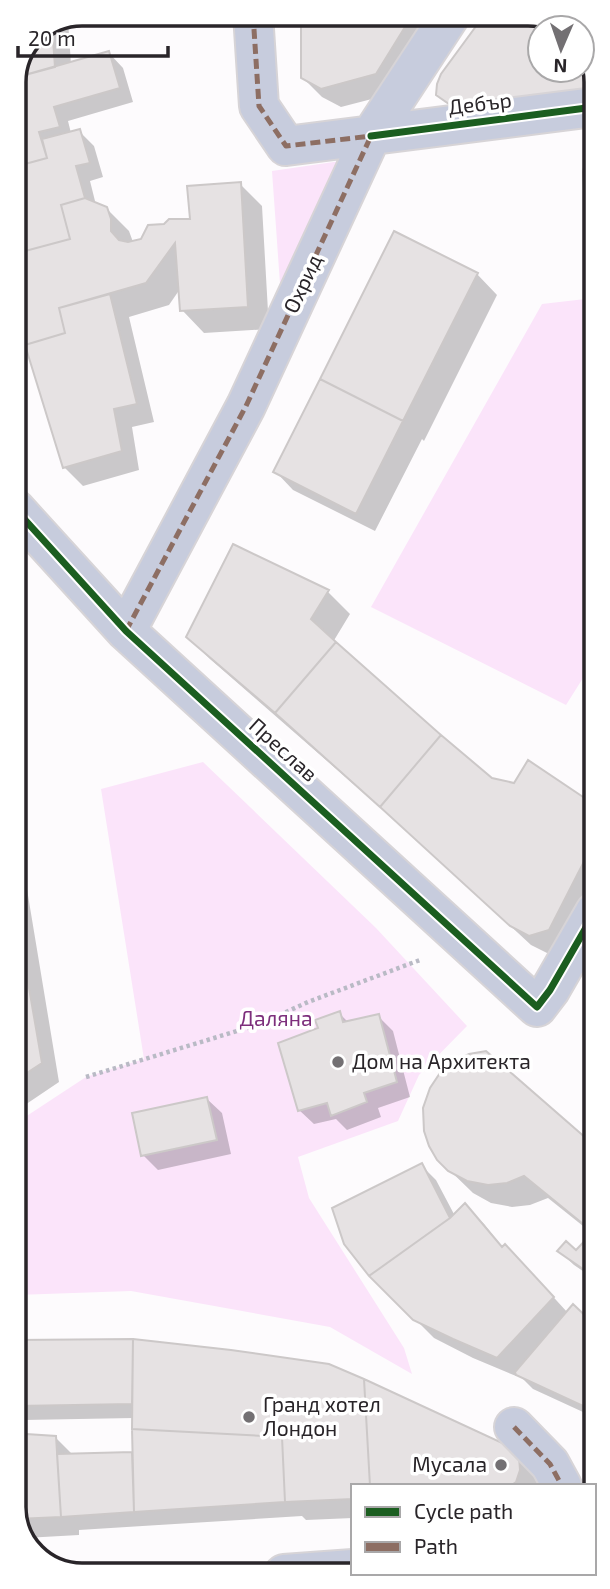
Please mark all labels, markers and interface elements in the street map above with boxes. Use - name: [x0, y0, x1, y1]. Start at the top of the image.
- scale bar: [18, 14, 168, 58]
- north arrow: [526, 14, 596, 84]
- text: 20 m: [28, 25, 76, 50]
- text: N: [553, 55, 568, 78]
- street label: Дебър: [447, 86, 513, 119]
- street label: Охрид: [277, 250, 326, 317]
- street label: Преслав: [245, 712, 323, 786]
- park label: Даляна: [239, 1005, 313, 1030]
- place label: Дом на Архитекта: [352, 1048, 531, 1073]
- marker: Дом на Архитекта: [330, 1054, 346, 1070]
- place label: Гранд хотел Лондон: [263, 1391, 381, 1440]
- marker: Гранд хотел Лондон: [241, 1409, 257, 1425]
- place label: Мусала: [412, 1451, 487, 1477]
- marker: Мусала: [493, 1457, 509, 1473]
- legend: [351, 1484, 596, 1575]
- text: Cycle path: [414, 1498, 513, 1523]
- text: Path: [414, 1533, 458, 1558]

